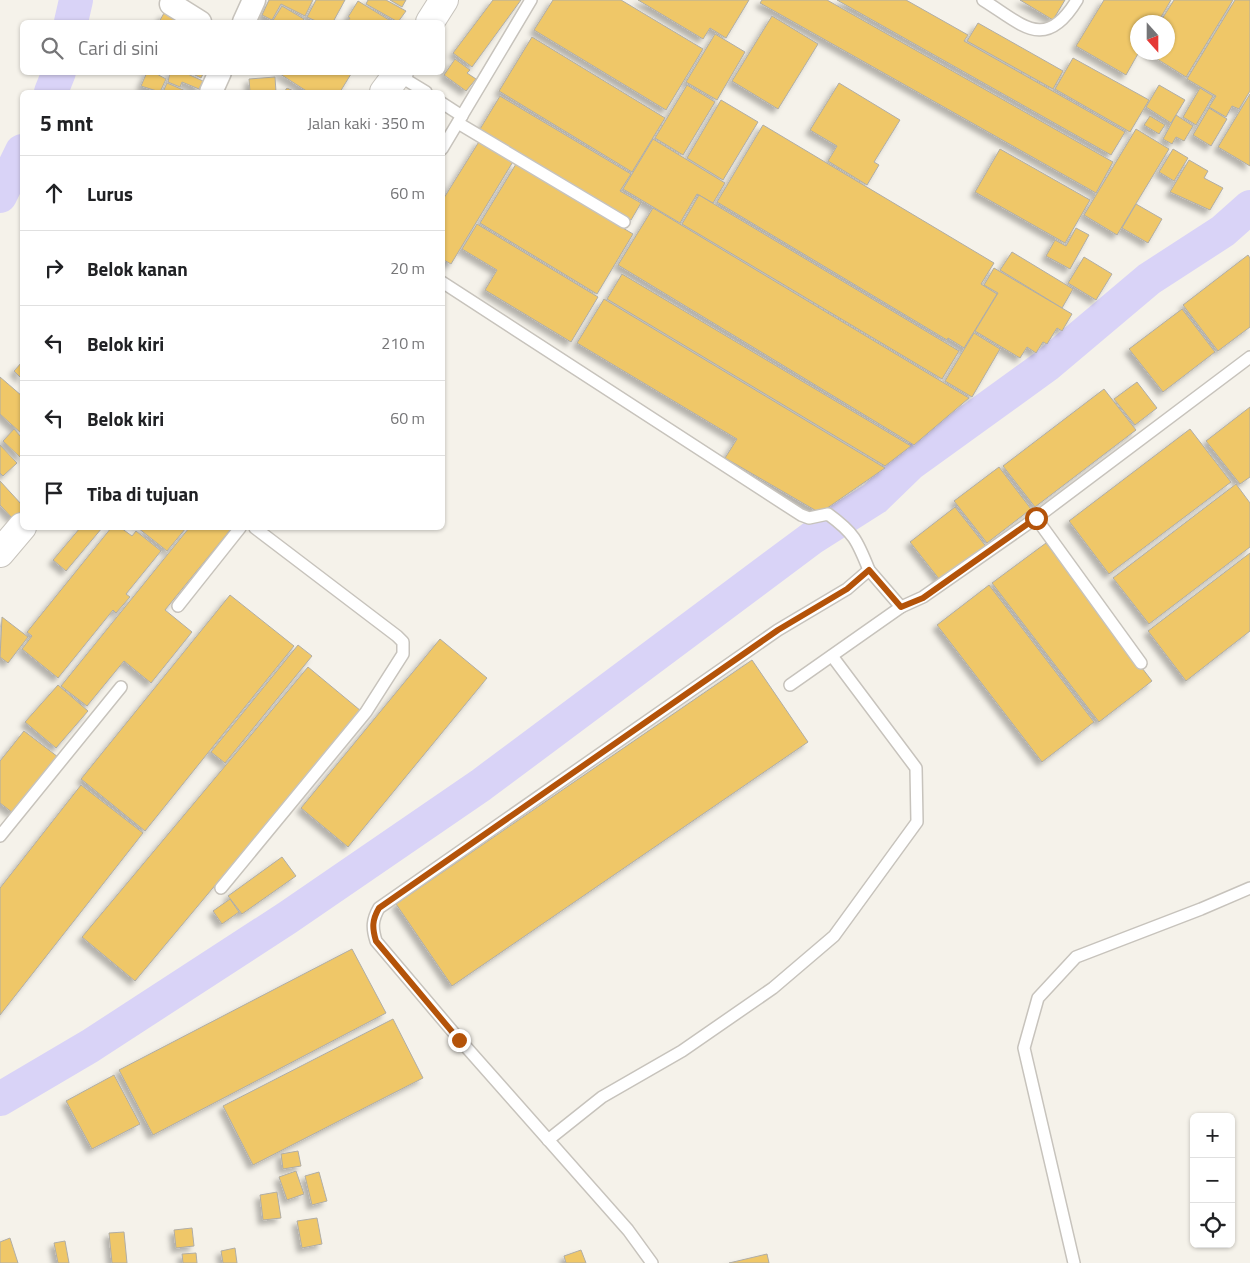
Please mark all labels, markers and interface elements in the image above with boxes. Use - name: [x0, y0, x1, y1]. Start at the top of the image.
- north arrow: [1130, 15, 1175, 60]
- search box: [20, 20, 445, 75]
- text: Cari di sini: [78, 33, 159, 62]
- icon: search: [38, 34, 66, 62]
- text: 5 mnt: [40, 107, 93, 139]
- text: Jalan kaki · 350 m: [307, 111, 425, 135]
- icon: ahead: [40, 179, 68, 207]
- text: Lurus: [87, 179, 133, 208]
- text: 60 m: [390, 181, 425, 205]
- icon: right: [40, 254, 68, 282]
- text: Belok kanan: [87, 254, 188, 283]
- text: 20 m: [390, 256, 425, 280]
- icon: left: [40, 329, 68, 357]
- text: Belok kiri: [87, 329, 164, 358]
- text: 210 m: [381, 331, 425, 355]
- icon: left: [40, 404, 68, 432]
- text: Belok kiri: [87, 404, 164, 433]
- text: 60 m: [390, 406, 425, 430]
- icon: arrive: [40, 479, 68, 507]
- text: Tiba di tujuan: [87, 479, 199, 508]
- route start: [1025, 507, 1048, 530]
- route end: [448, 1029, 471, 1052]
- map controls: [1190, 1113, 1235, 1248]
- button: +: [1190, 1113, 1235, 1158]
- button: −: [1190, 1158, 1235, 1203]
- button: locate: [1190, 1203, 1235, 1248]

